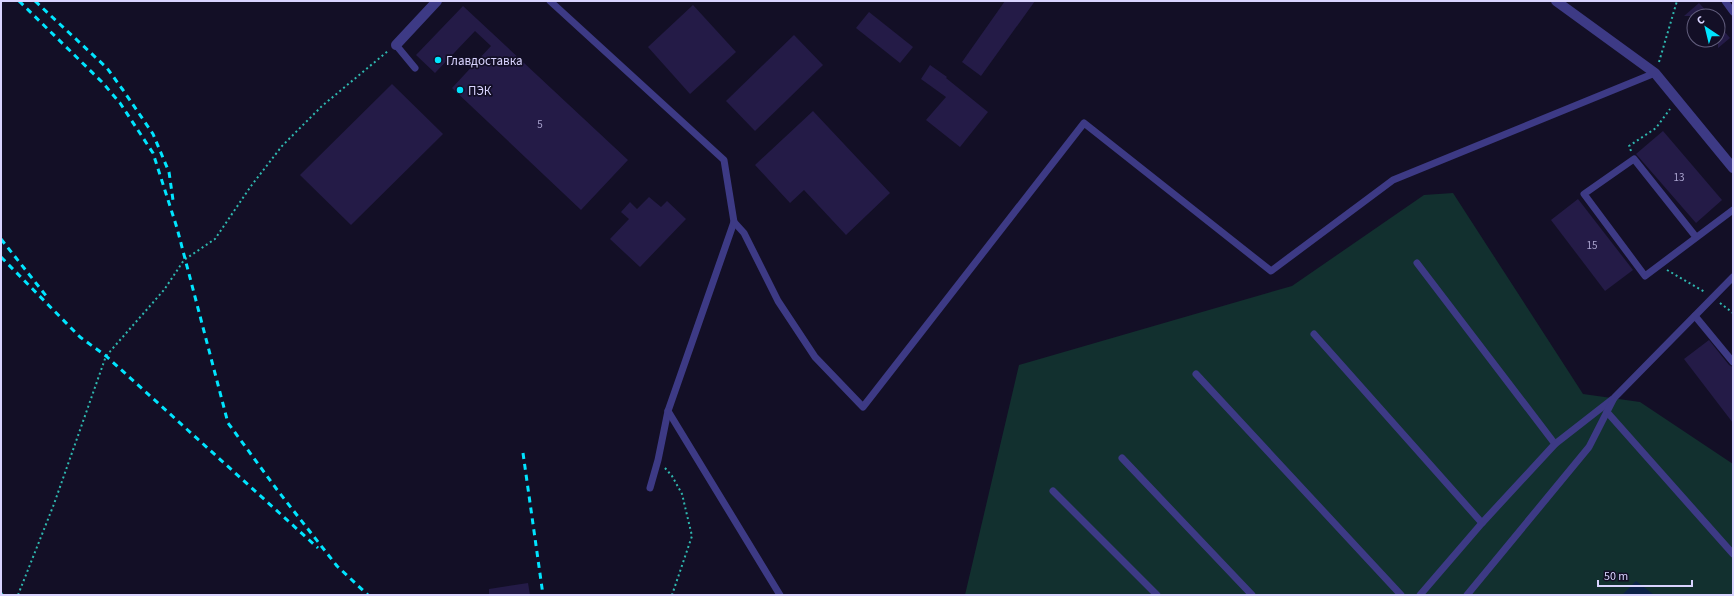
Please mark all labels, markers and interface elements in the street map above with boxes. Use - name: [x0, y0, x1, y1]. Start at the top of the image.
- north arrow: [1686, 8, 1726, 48]
- text: С: [1694, 12, 1708, 28]
- place label: Главдоставка: [446, 52, 523, 70]
- marker: Главдоставка: [433, 55, 443, 65]
- place label: ПЭК: [468, 82, 492, 100]
- marker: ПЭК: [455, 85, 465, 95]
- house number: 5: [537, 117, 543, 132]
- house number: 13: [1674, 170, 1684, 185]
- house number: 15: [1587, 238, 1597, 253]
- scale bar: [1598, 562, 1692, 588]
- text: 50 m: [1604, 568, 1628, 585]

